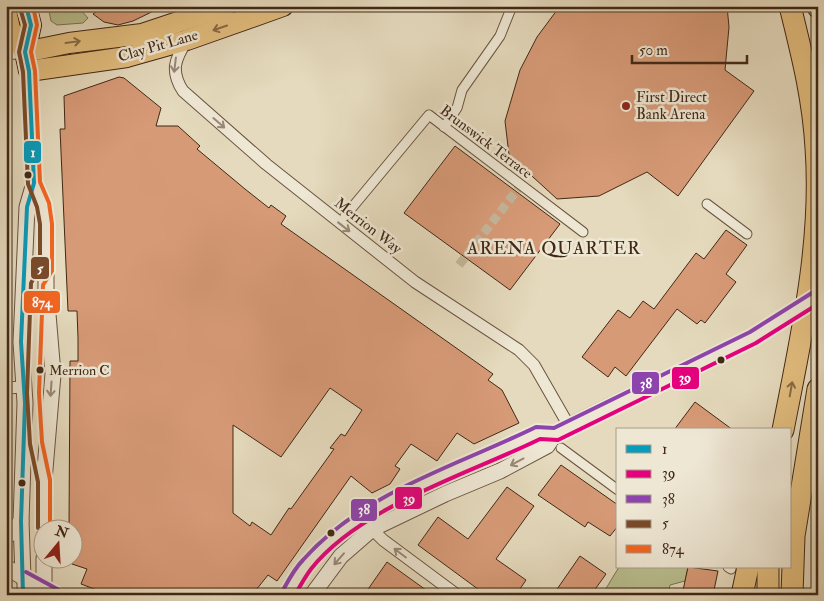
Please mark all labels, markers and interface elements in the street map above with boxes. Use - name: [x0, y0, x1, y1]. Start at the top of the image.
- one-way arrow: [213, 24, 229, 33]
- street label: Clay Pit Lane: [116, 26, 200, 66]
- scale bar: [632, 32, 746, 64]
- one-way arrow: [65, 37, 81, 47]
- text: 50 m: [639, 41, 668, 60]
- one-way arrow: [170, 56, 180, 72]
- place label: First Direct Bank Arena: [636, 88, 707, 124]
- marker: First Direct Bank Arena: [620, 100, 632, 112]
- street label: Brunswick Terrace: [436, 101, 536, 183]
- one-way arrow: [213, 117, 226, 129]
- line badge: 1: [23, 140, 42, 164]
- text: 1: [31, 144, 36, 161]
- unlabelled marker: [23, 170, 33, 180]
- street label: Merrion Way: [331, 194, 406, 258]
- one-way arrow: [337, 221, 350, 232]
- district label: ARENA QUARTER: [466, 237, 641, 260]
- line badge: 5: [30, 256, 50, 280]
- text: 5: [37, 260, 44, 277]
- line badge: 874: [23, 290, 61, 314]
- text: 874: [32, 294, 54, 311]
- unlabelled marker: [716, 355, 726, 365]
- place label: Merrion C: [49, 362, 109, 379]
- marker: Merrion C: [35, 365, 45, 375]
- line badge: 39: [671, 366, 700, 390]
- text: 39: [679, 369, 691, 386]
- line badge: 38: [631, 371, 660, 395]
- text: 38: [640, 375, 652, 392]
- one-way arrow: [47, 380, 56, 396]
- one-way arrow: [786, 381, 796, 397]
- legend: [616, 428, 792, 568]
- text: 1: [662, 440, 667, 459]
- one-way arrow: [510, 458, 525, 467]
- text: 39: [662, 464, 675, 483]
- unlabelled marker: [17, 478, 27, 488]
- line badge: 39: [394, 486, 423, 510]
- text: 39: [403, 490, 415, 507]
- text: 38: [662, 490, 675, 509]
- line badge: 38: [350, 498, 378, 522]
- text: 38: [358, 501, 370, 518]
- text: 5: [662, 514, 669, 533]
- north arrow: [32, 518, 82, 568]
- text: N: [52, 522, 71, 542]
- unlabelled marker: [326, 528, 336, 538]
- text: 874: [662, 540, 685, 559]
- one-way arrow: [394, 548, 407, 559]
- one-way arrow: [333, 552, 344, 565]

